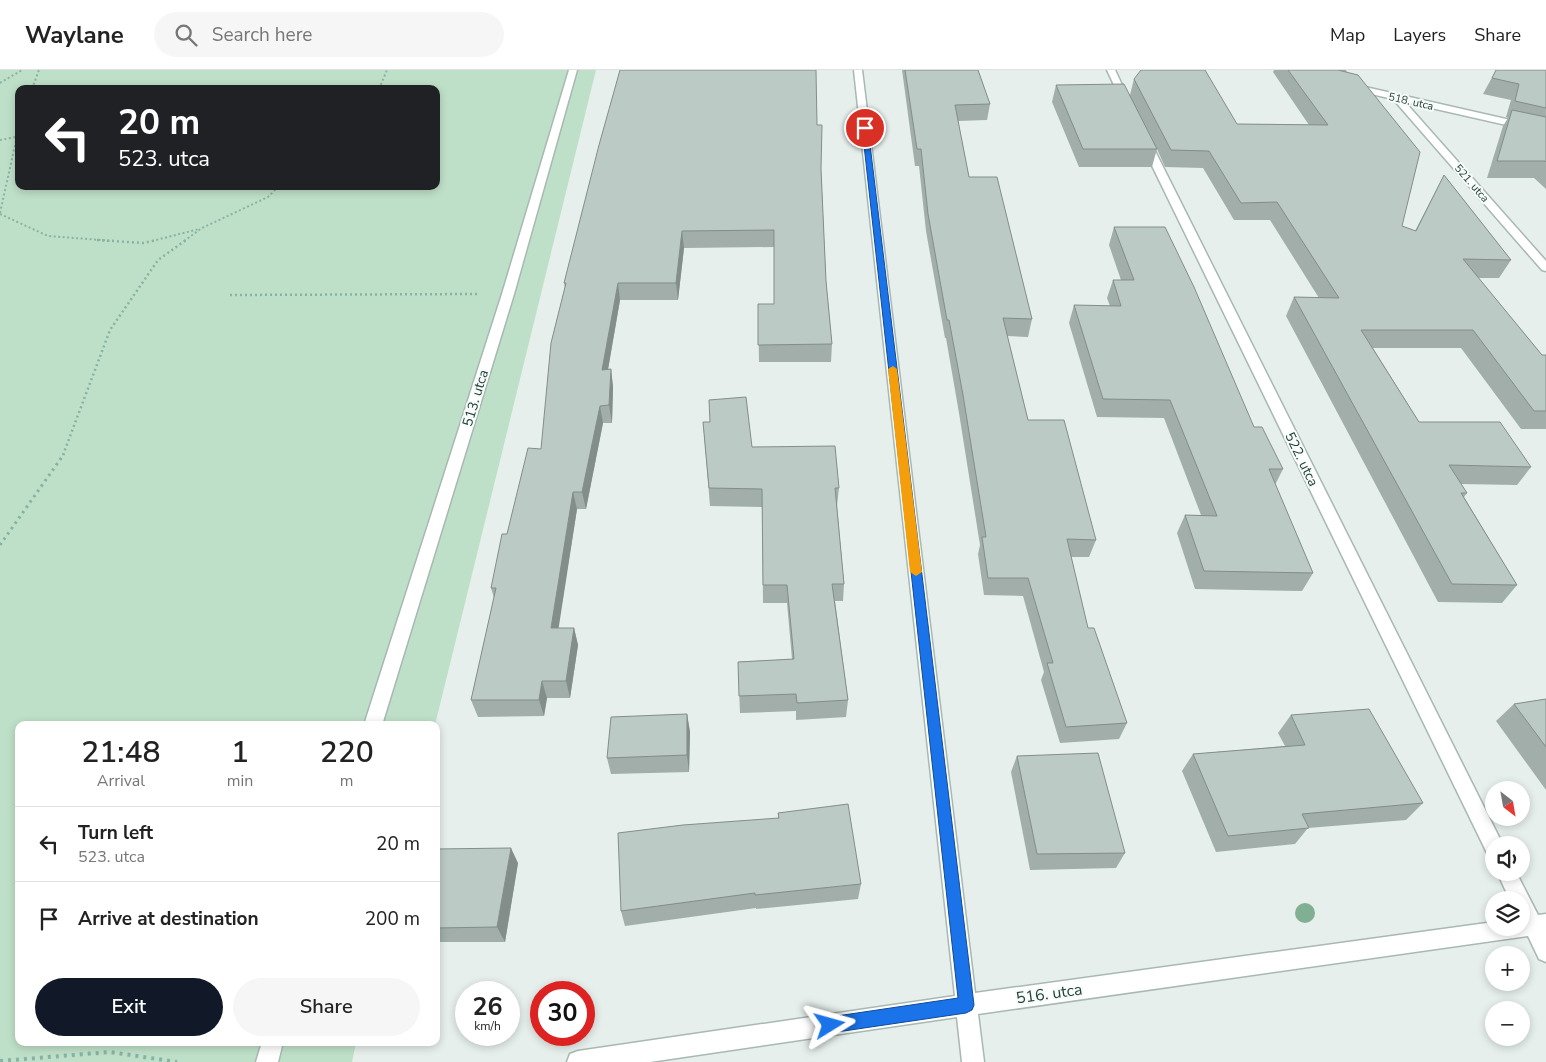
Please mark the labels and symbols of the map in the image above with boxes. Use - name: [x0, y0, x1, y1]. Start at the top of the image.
- street label: 518. utca: [1387, 89, 1435, 114]
- pin: [844, 107, 886, 149]
- street label: 521. utca: [1451, 161, 1492, 206]
- street label: 513. utca: [458, 367, 493, 429]
- street label: 522. utca: [1280, 429, 1323, 490]
- north arrow: [1485, 781, 1530, 826]
- street label: 516. utca: [1014, 978, 1084, 1010]
- speed limit sign: 30: [530, 981, 595, 1046]
- position arrow: [803, 998, 855, 1050]

